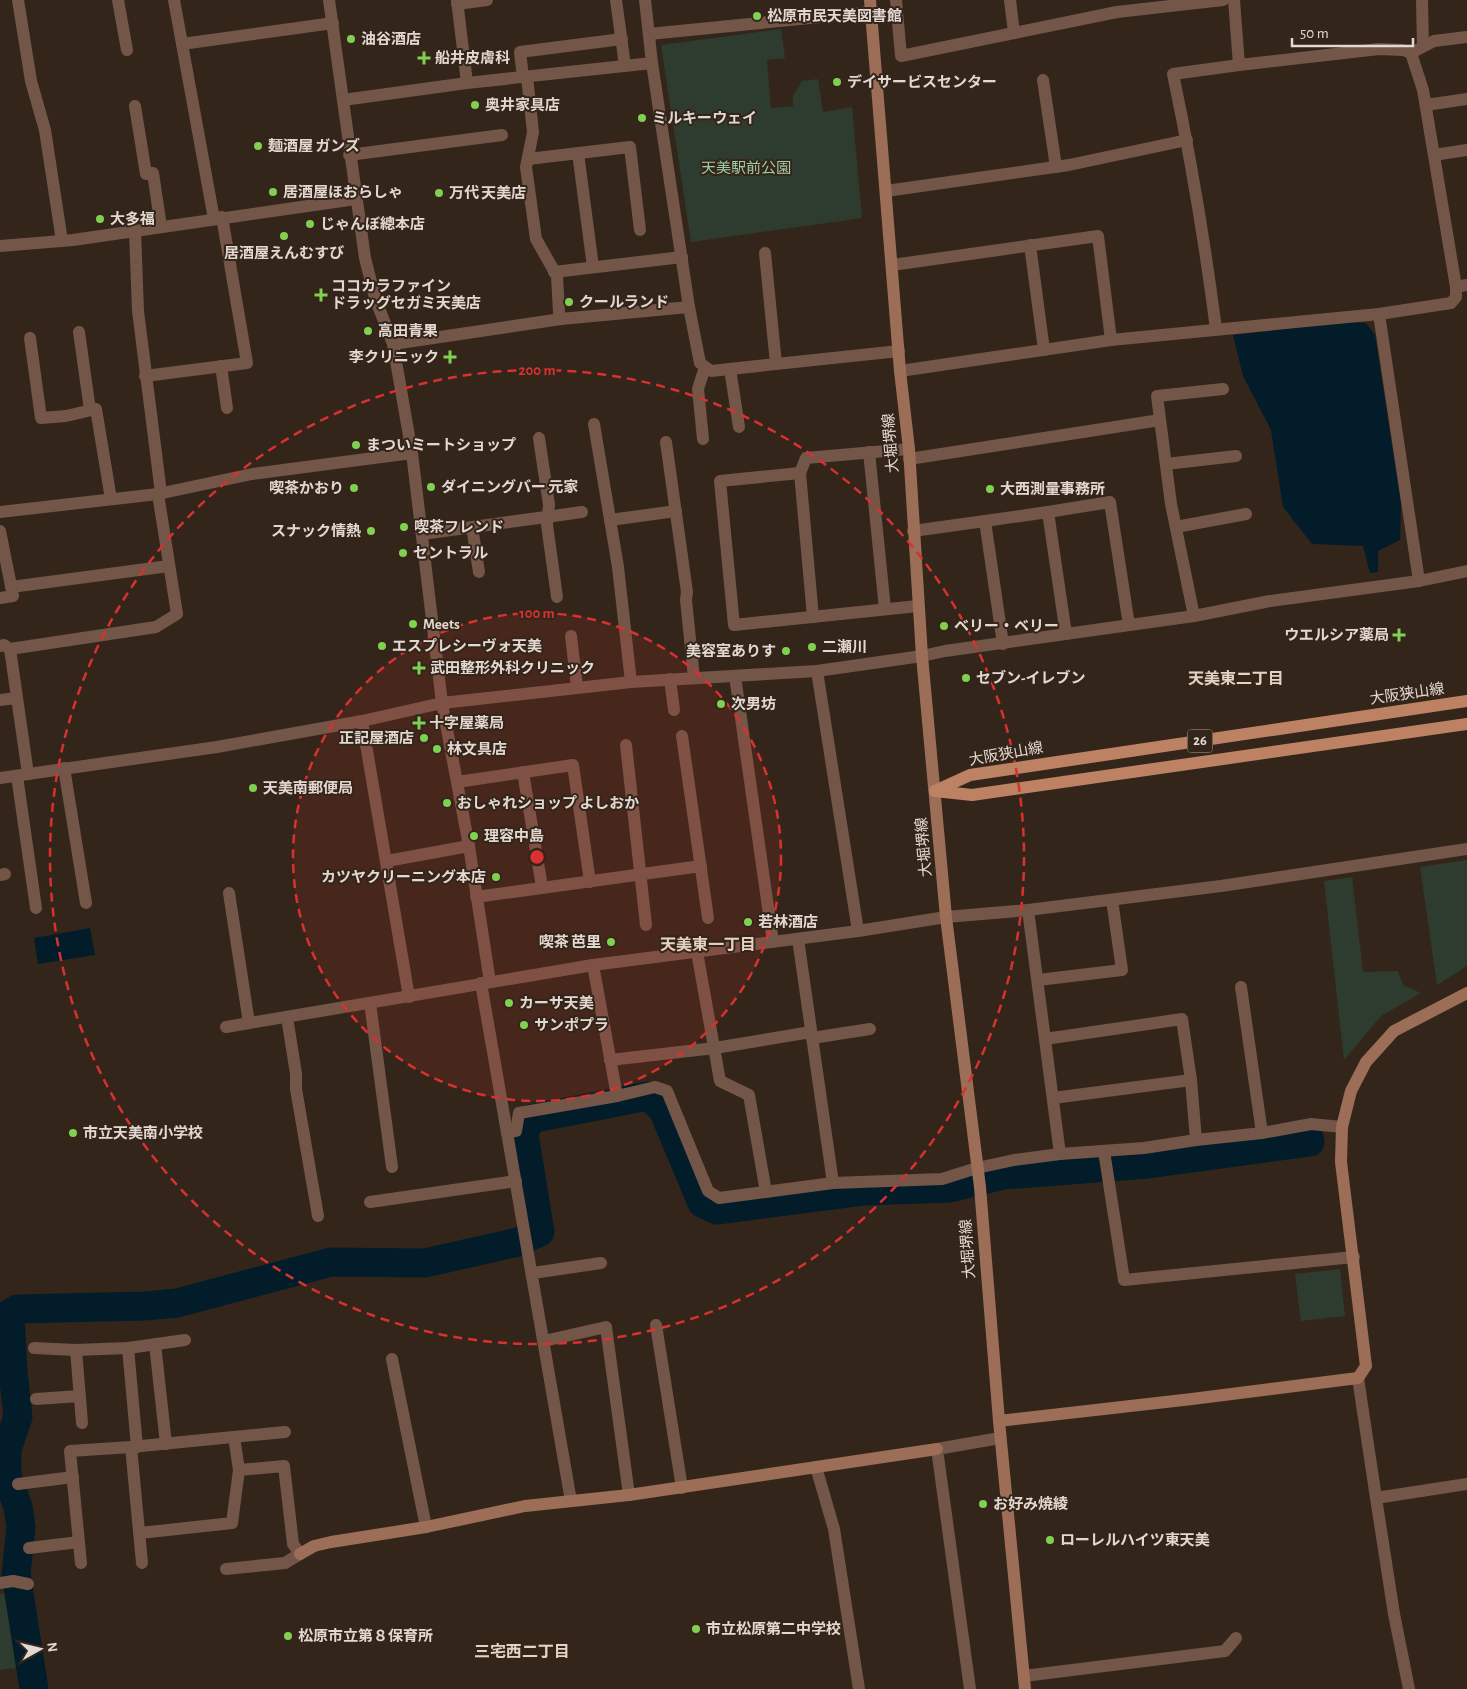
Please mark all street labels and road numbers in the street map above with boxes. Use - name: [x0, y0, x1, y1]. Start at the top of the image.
- street label: 大堀堺線: [880, 412, 901, 474]
- street label: 大阪狭山線: [1369, 680, 1445, 707]
- road number: 26: [1188, 729, 1212, 752]
- street label: 大阪狭山線: [968, 739, 1044, 768]
- street label: 大堀堺線: [913, 816, 934, 878]
- street label: 大堀堺線: [957, 1219, 978, 1280]

